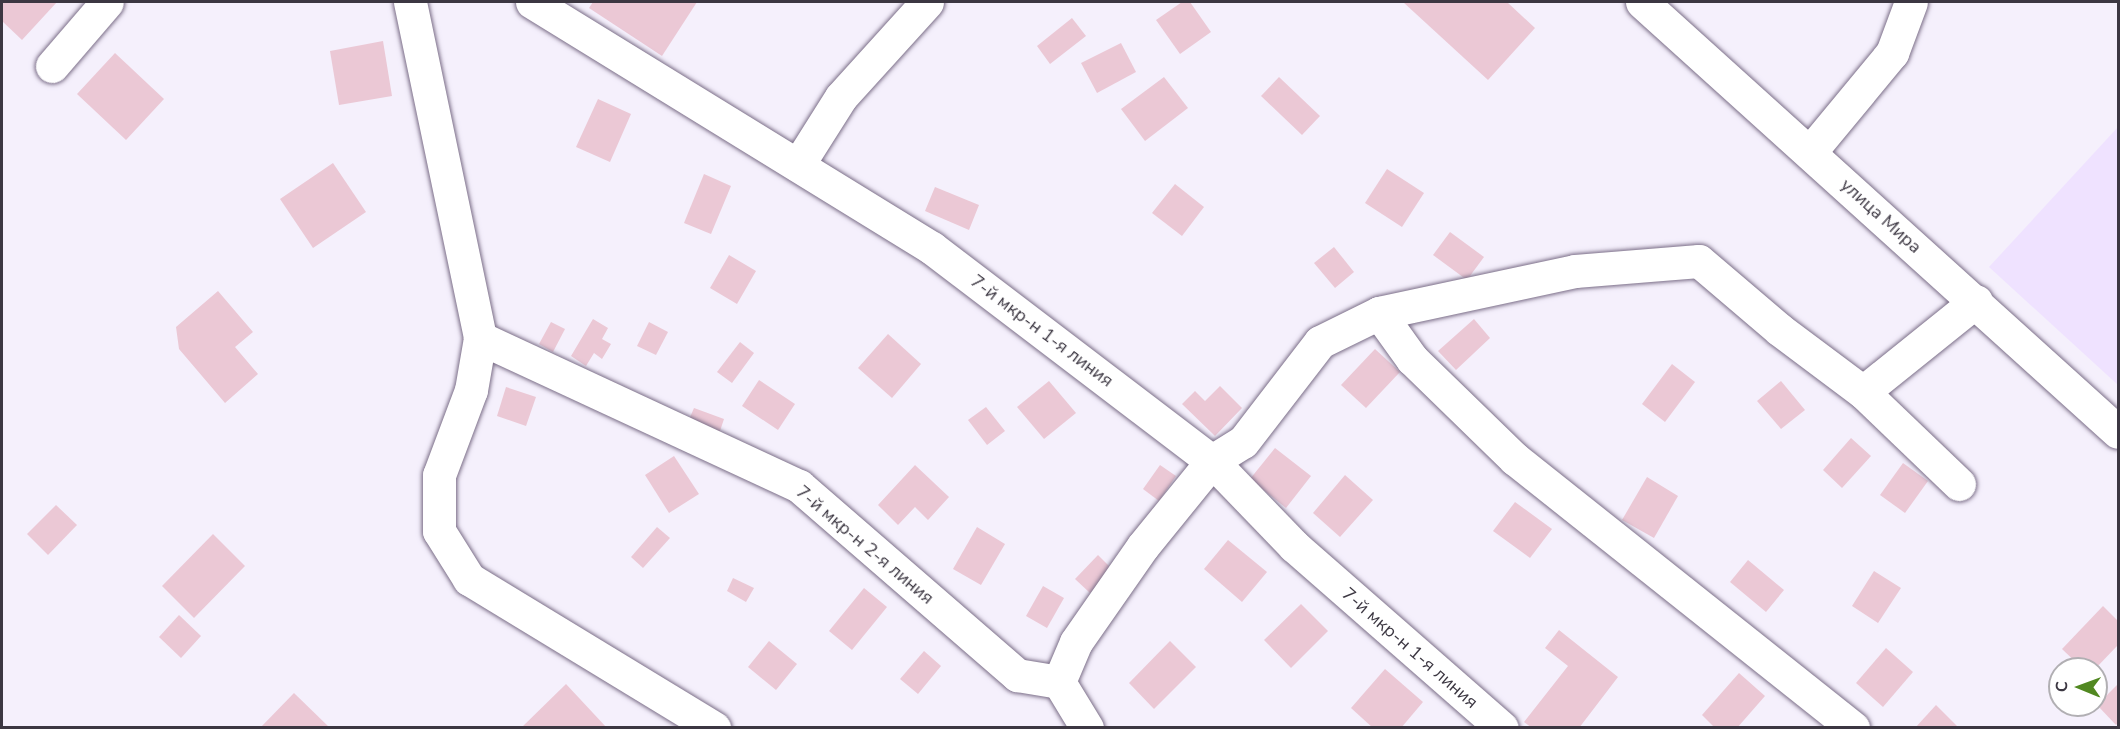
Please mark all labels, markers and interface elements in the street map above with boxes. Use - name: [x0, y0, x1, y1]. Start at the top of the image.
- street label: улица Мира: [1836, 174, 1926, 258]
- street label: 7-й мкр-н 1-я линия: [966, 270, 1118, 392]
- street label: 7-й мкр-н 2-я линия: [792, 481, 938, 609]
- street label: 7-й мкр-н 1-я линия: [1338, 583, 1482, 713]
- north arrow: [2048, 657, 2108, 717]
- text: С: [2051, 681, 2073, 692]

